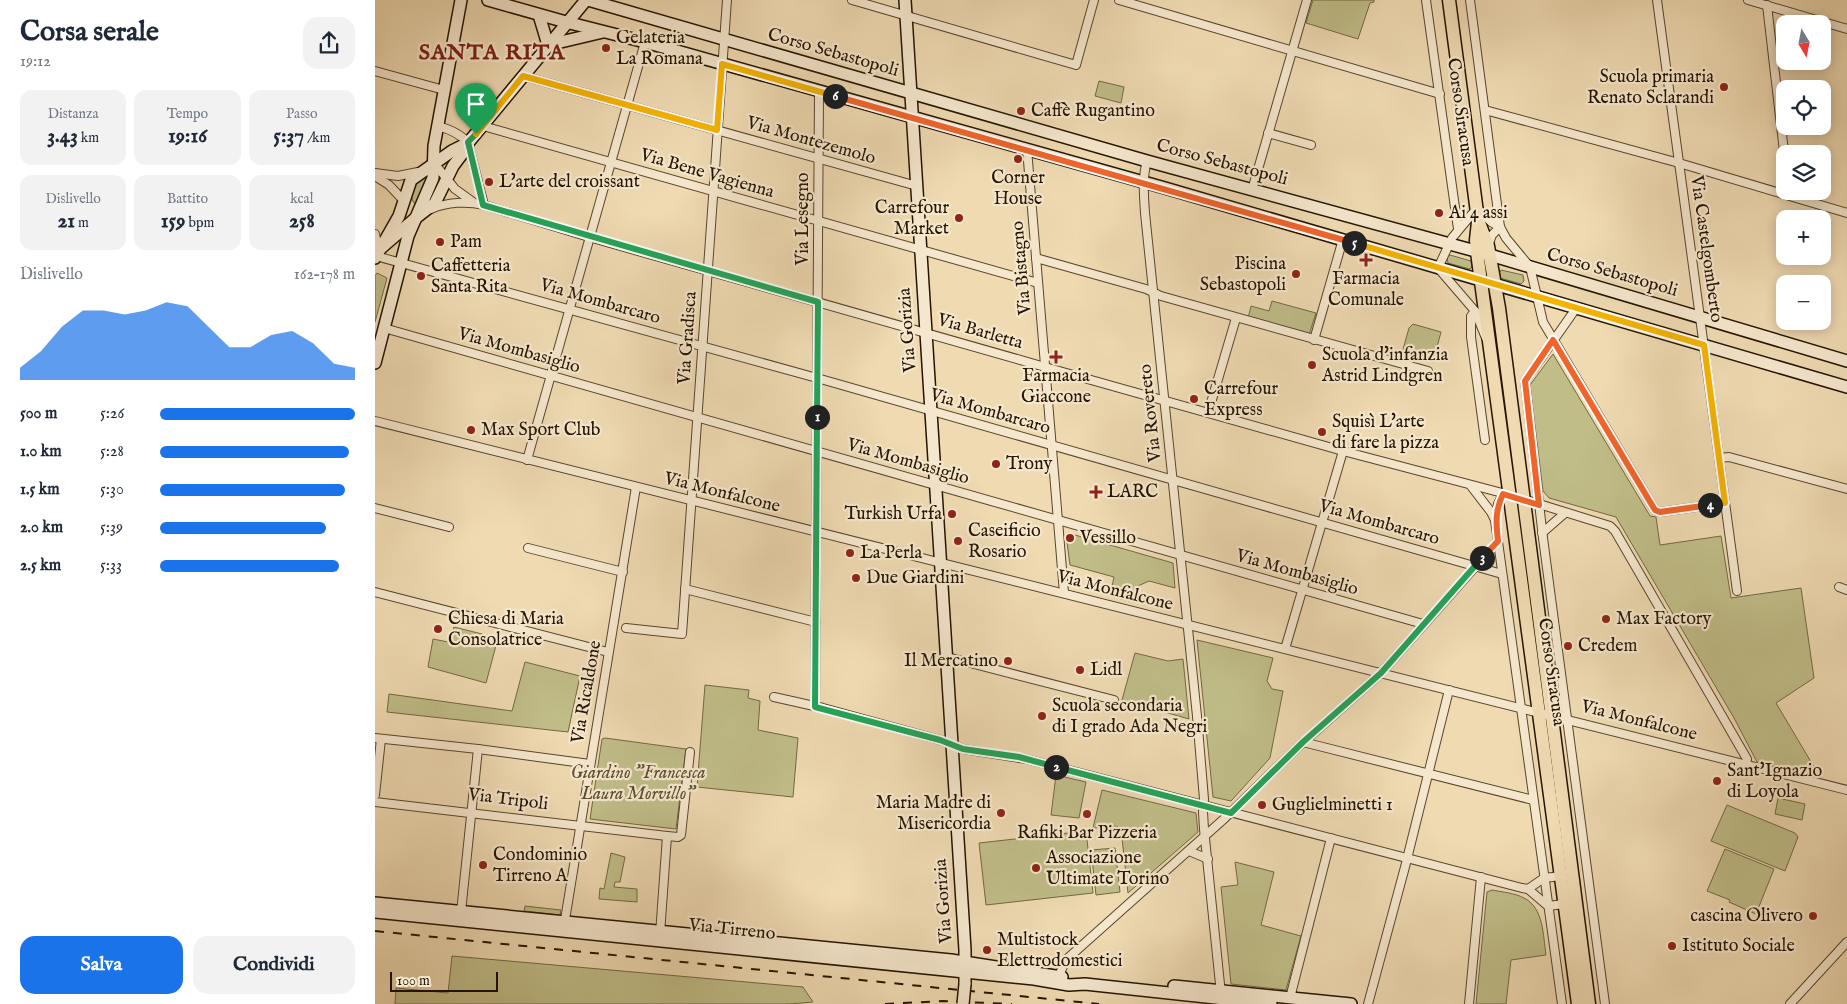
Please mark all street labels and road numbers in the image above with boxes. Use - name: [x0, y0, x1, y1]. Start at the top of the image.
- street label: Corso Sebastopoli: [765, 23, 901, 83]
- street label: Corso Siracusa: [1441, 57, 1479, 168]
- street label: Via Montezemolo: [743, 111, 878, 170]
- street label: Corso Sebastopoli: [1154, 134, 1290, 192]
- street label: Via Bene Vagienna: [636, 144, 777, 204]
- street label: Via Lesegno: [792, 172, 815, 267]
- street label: Via Castelgomberto: [1684, 173, 1728, 324]
- street label: Via Bistagno: [1006, 220, 1038, 317]
- street label: Corso Sebastopoli: [1544, 243, 1680, 303]
- street label: Via Mombarcaro: [536, 274, 663, 330]
- street label: Via Gorizia: [894, 287, 922, 374]
- street label: Via Gradisca: [673, 290, 703, 386]
- street label: Via Barletta: [934, 309, 1026, 355]
- street label: Via Mombasiglio: [454, 322, 583, 380]
- street label: Via Rovereto: [1134, 363, 1168, 464]
- street label: Via Mombarcaro: [926, 384, 1053, 440]
- street label: Via Mombasiglio: [843, 433, 972, 491]
- street label: Via Monfalcone: [661, 467, 782, 519]
- street label: Via Mombarcaro: [1315, 495, 1442, 551]
- street label: Via Mombasiglio: [1232, 544, 1361, 602]
- street label: Via Monfalcone: [1054, 565, 1175, 617]
- street label: Corso Siracusa: [1532, 617, 1570, 728]
- street label: Via Ricaldone: [566, 639, 607, 746]
- street label: Via Monfalcone: [1578, 695, 1699, 747]
- street label: Via Tripoli: [466, 784, 550, 816]
- street label: Via Gorizia: [930, 858, 958, 945]
- street label: Via Tirreno: [687, 914, 777, 946]

